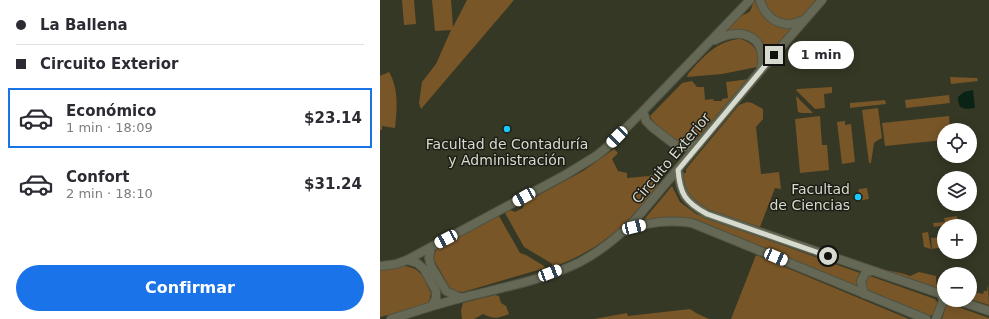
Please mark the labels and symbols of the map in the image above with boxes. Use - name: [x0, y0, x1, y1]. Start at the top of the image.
- callout: 1 min: [788, 41, 854, 69]
- route end: [765, 46, 783, 64]
- street label: Circuito Exterior: [628, 109, 714, 207]
- marker: Facultad de Contaduría y Administración: [502, 124, 512, 134]
- car: [604, 124, 630, 150]
- place label: Facultad de Contaduría y Administración: [426, 136, 588, 168]
- place label: Facultad de Ciencias: [769, 181, 850, 213]
- car: [511, 186, 537, 208]
- marker: Facultad de Ciencias: [853, 192, 863, 202]
- car: [621, 218, 647, 236]
- car: [433, 228, 459, 250]
- car: [763, 247, 789, 267]
- route start: [819, 247, 837, 265]
- car: [537, 263, 563, 283]

